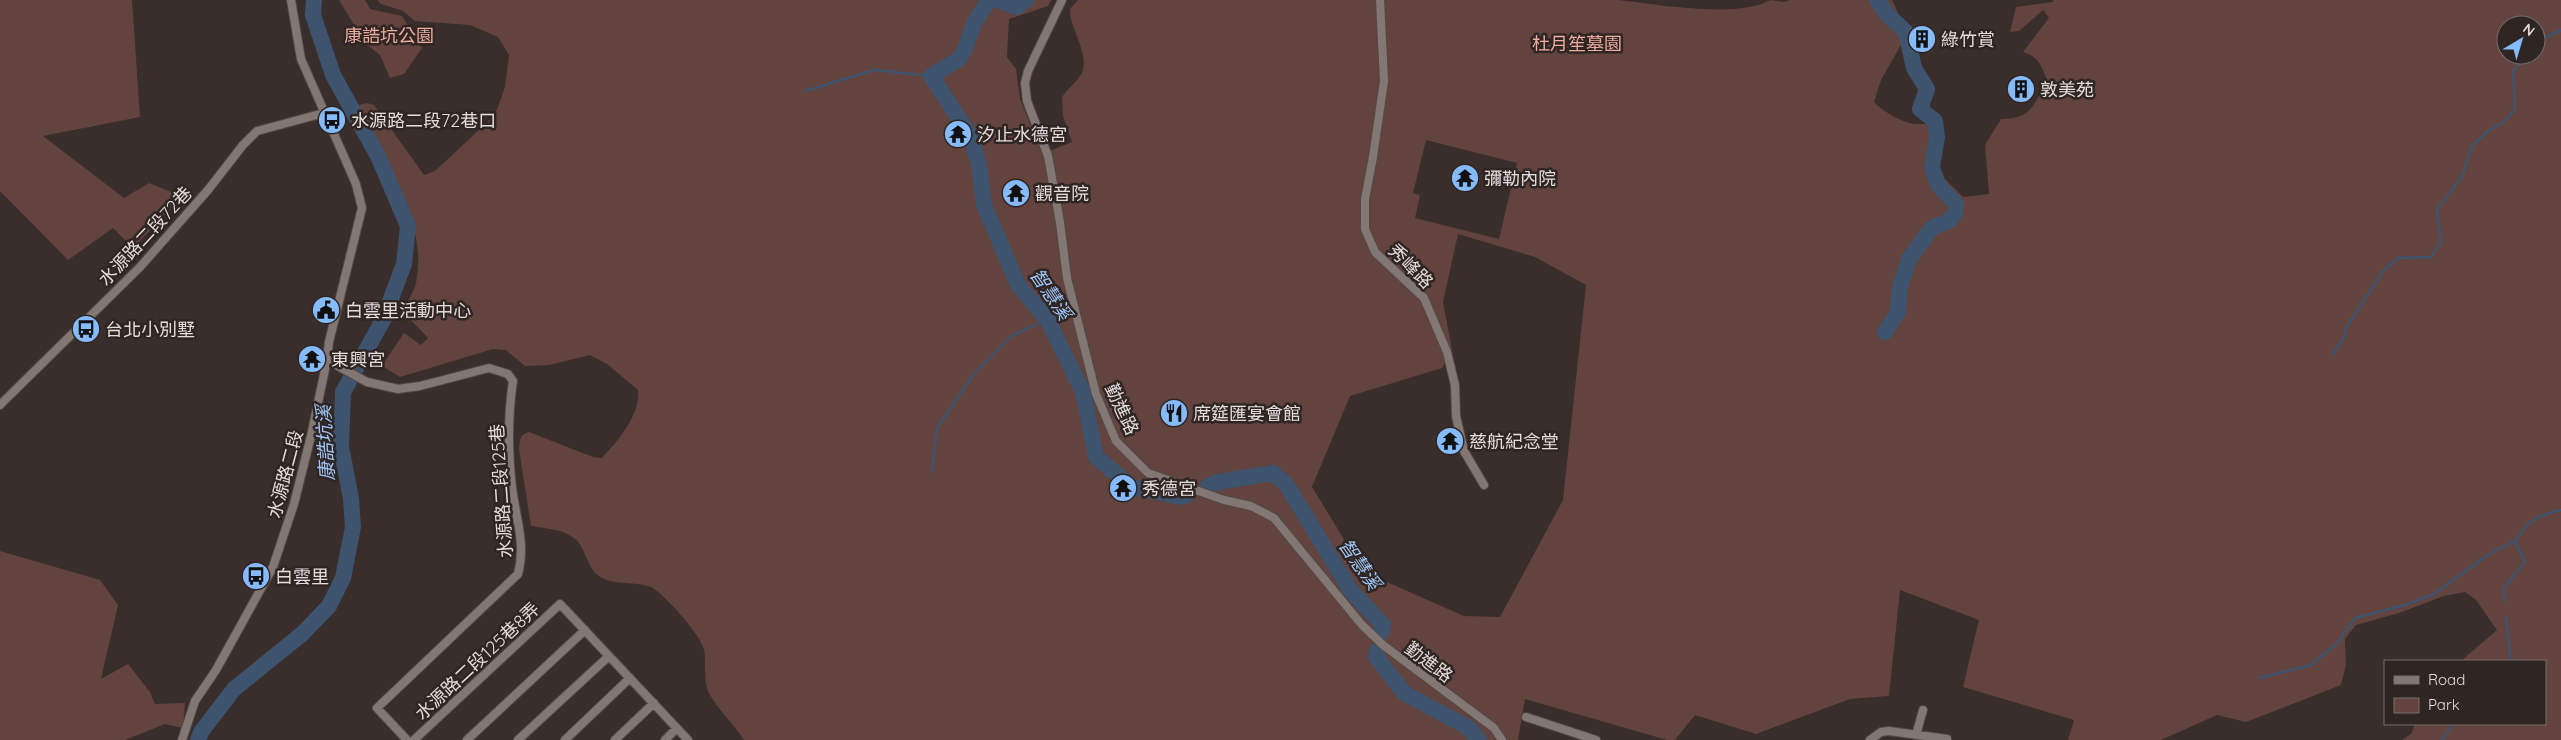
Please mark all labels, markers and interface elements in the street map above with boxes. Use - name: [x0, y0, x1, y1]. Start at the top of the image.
- north arrow: [2496, 15, 2546, 65]
- text: N: [2519, 19, 2539, 40]
- park label: 康誥坑公園: [344, 24, 434, 47]
- building icon: 綠竹賞: [1907, 24, 1937, 54]
- place label: 綠竹賞: [1941, 28, 1995, 51]
- park label: 杜月笙墓園: [1532, 32, 1622, 55]
- building icon: 敦美苑: [2006, 74, 2036, 104]
- place label: 敦美苑: [2040, 78, 2094, 101]
- bus stop icon: 水源路二段72巷口: [317, 105, 347, 135]
- place label: 水源路二段72巷口: [351, 109, 496, 132]
- temple icon: 汐止水德宮: [943, 119, 973, 149]
- place label: 汐止水德宮: [977, 123, 1067, 146]
- temple icon: 彌勒內院: [1450, 163, 1480, 193]
- place label: 彌勒內院: [1484, 167, 1556, 190]
- temple icon: 觀音院: [1001, 178, 1031, 208]
- street label: 水源路二段72巷: [93, 182, 197, 290]
- place label: 觀音院: [1035, 182, 1089, 205]
- street label: 秀峰路: [1384, 239, 1438, 293]
- water label: 智慧溪: [1025, 264, 1079, 327]
- public building icon: 白雲里活動中心: [311, 295, 341, 325]
- place label: 白雲里活動中心: [345, 299, 471, 322]
- bus stop icon: 台北小別墅: [71, 314, 101, 344]
- place label: 台北小別墅: [105, 318, 195, 341]
- temple icon: 東興宮: [297, 344, 327, 374]
- place label: 東興宮: [331, 348, 385, 371]
- street label: 勤進路: [1100, 380, 1144, 438]
- restaurant icon: 席筵匯宴會館: [1159, 398, 1189, 428]
- water label: 康誥坑溪: [311, 401, 339, 482]
- place label: 席筵匯宴會館: [1193, 402, 1301, 425]
- street label: 水源路二段125巷: [485, 423, 517, 559]
- temple icon: 慈航紀念堂: [1435, 426, 1465, 456]
- street label: 水源路二段: [262, 428, 308, 520]
- place label: 慈航紀念堂: [1469, 430, 1559, 453]
- temple icon: 秀德宮: [1108, 473, 1138, 503]
- place label: 秀德宮: [1142, 477, 1196, 500]
- water label: 智慧溪: [1334, 534, 1388, 597]
- bus stop icon: 白雲里: [241, 561, 271, 591]
- place label: 白雲里: [275, 565, 329, 588]
- street label: 水源路二段125巷8弄: [410, 597, 544, 725]
- street label: 勤進路: [1401, 637, 1457, 687]
- legend: [2384, 660, 2546, 725]
- text: Road: [2428, 670, 2465, 689]
- text: Park: [2428, 695, 2460, 714]

